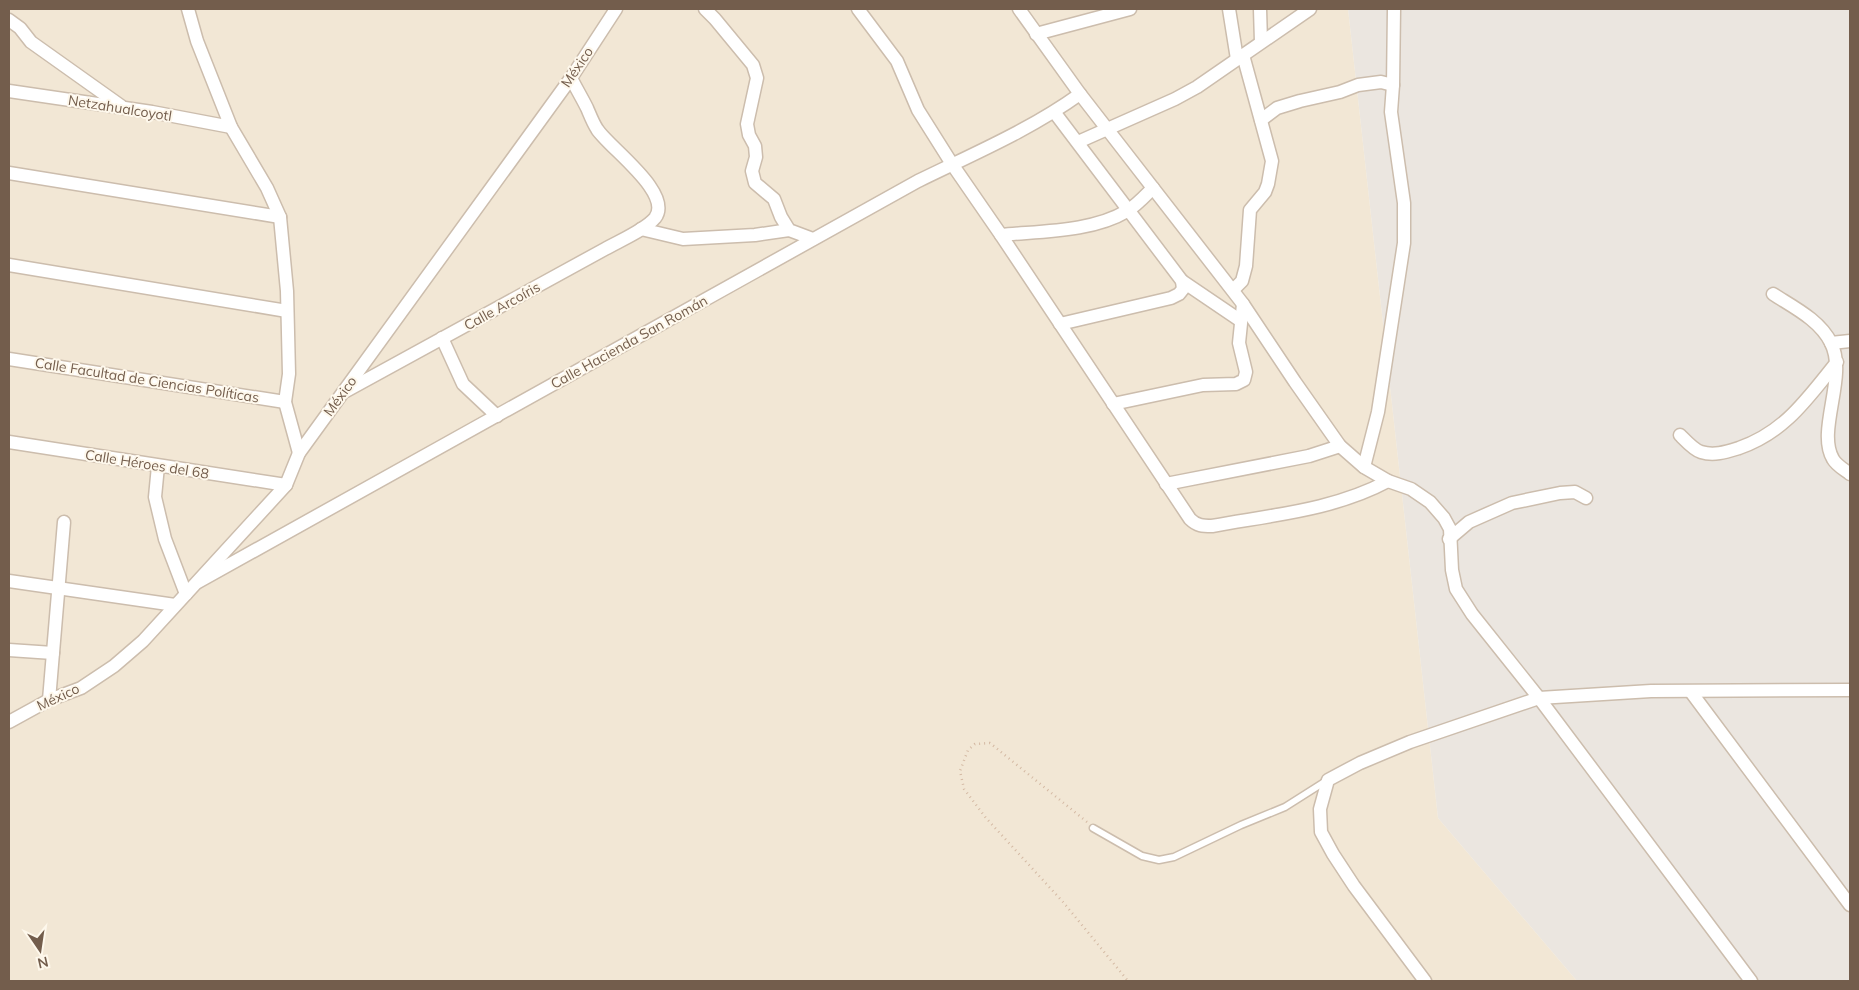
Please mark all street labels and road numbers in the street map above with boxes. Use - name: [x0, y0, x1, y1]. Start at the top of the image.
- street label: México: [557, 43, 597, 91]
- street label: Netzahualcoyotl: [67, 91, 173, 125]
- street label: Calle Arcoíris: [461, 278, 543, 334]
- street label: Calle Hacienda San Román: [547, 291, 711, 393]
- street label: Calle Facultad de Ciencias Políticas: [34, 353, 261, 407]
- street label: México: [319, 372, 361, 420]
- street label: Calle Héroes del 68: [84, 445, 210, 483]
- street label: México: [34, 679, 82, 715]

